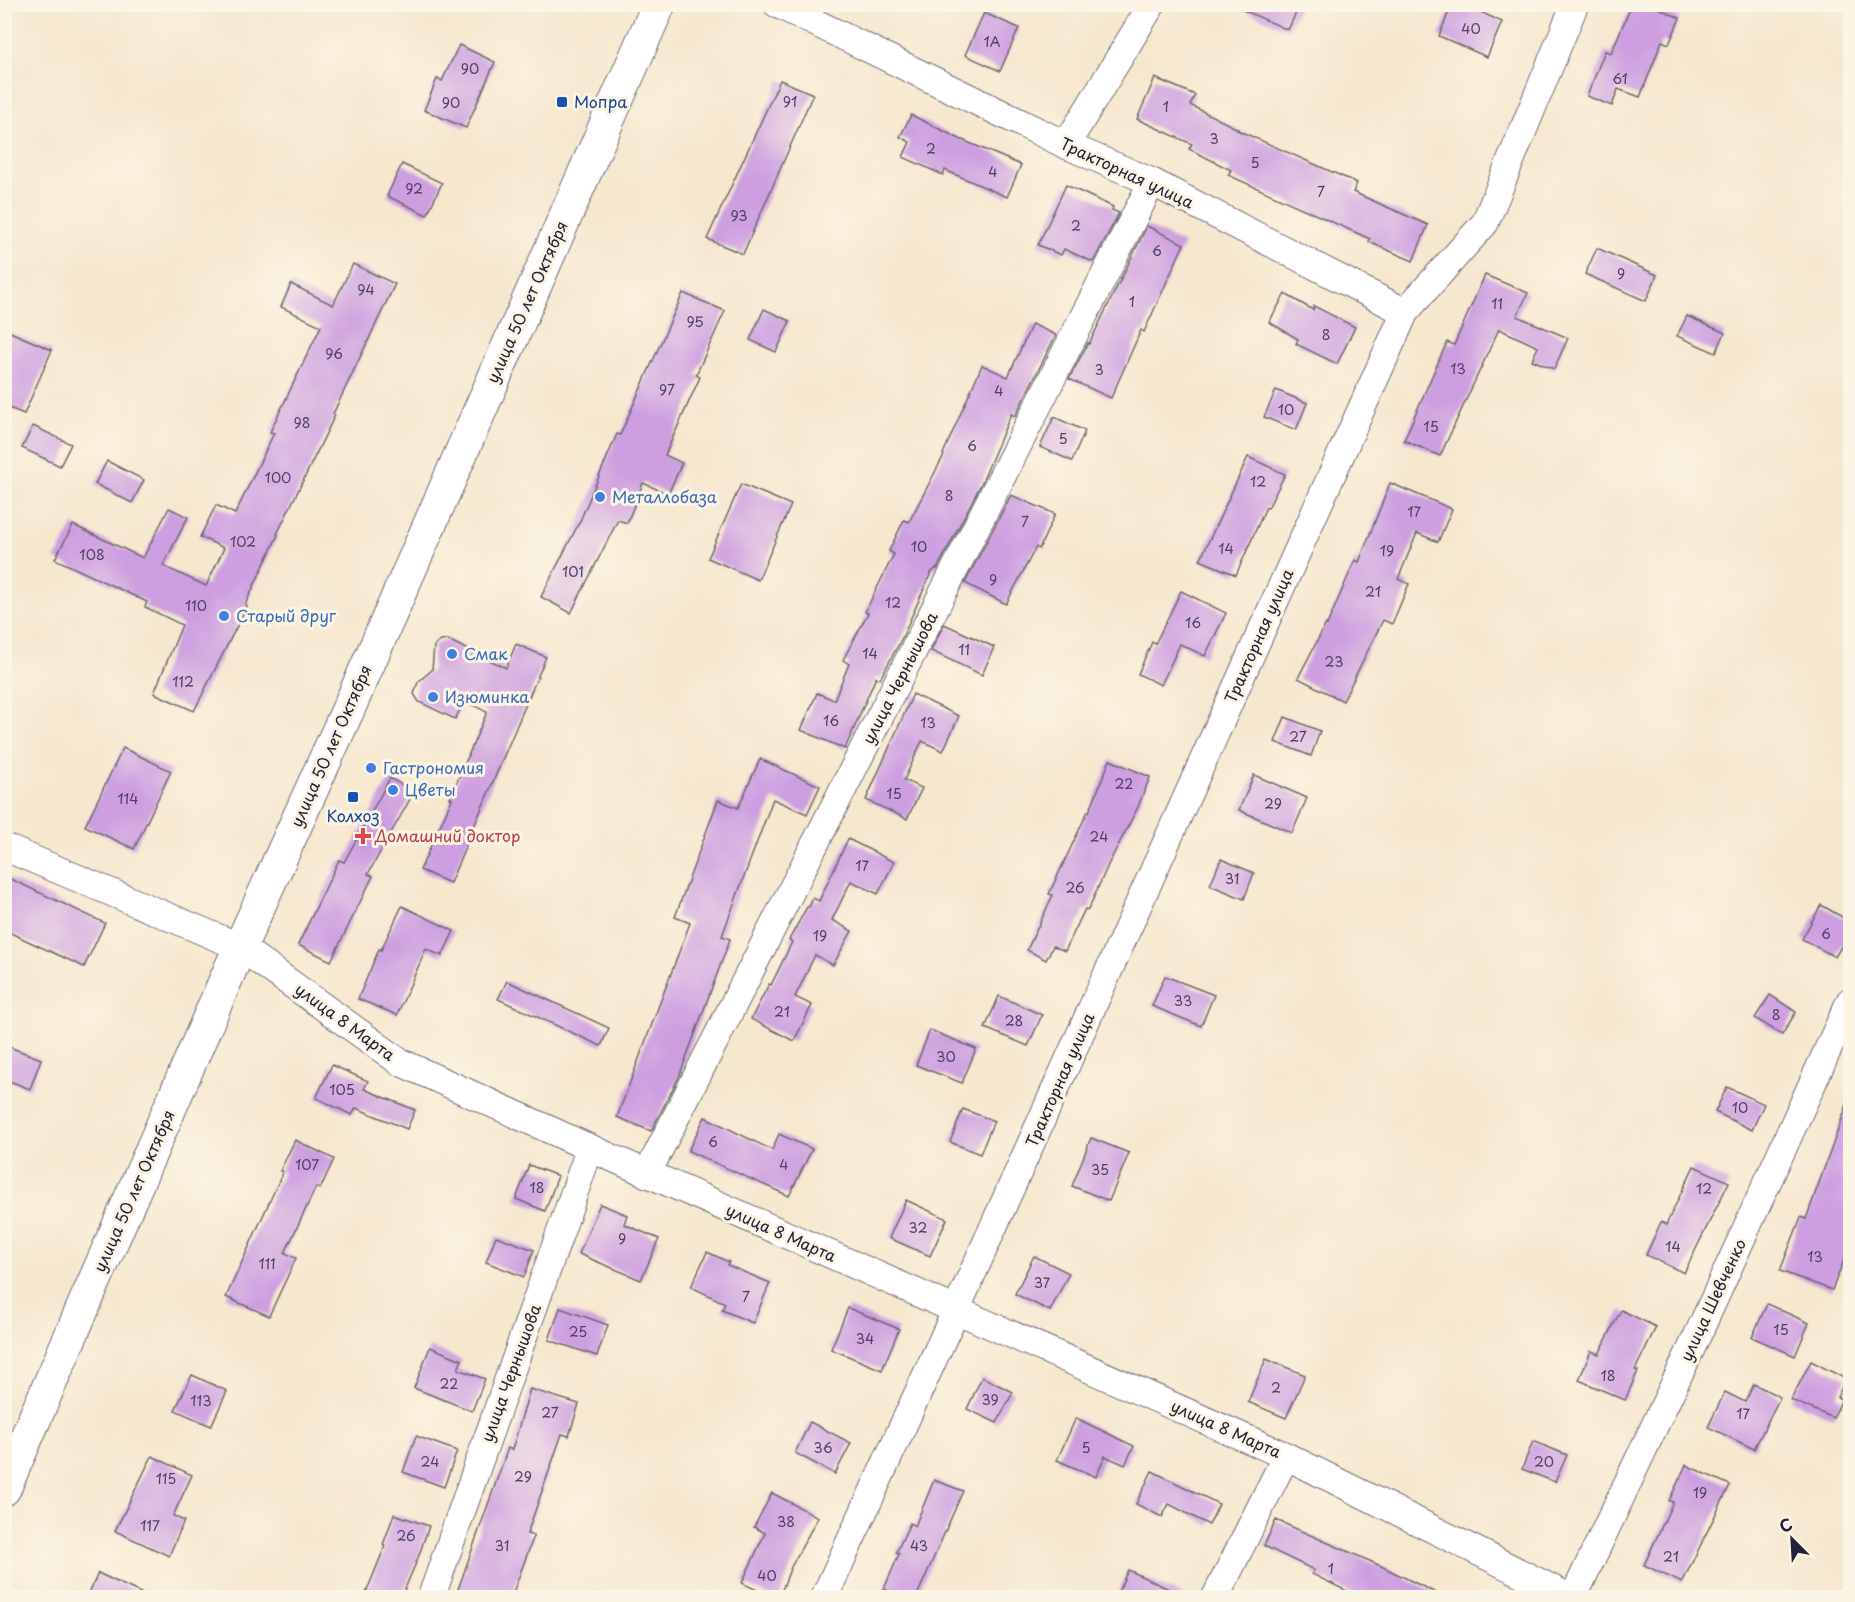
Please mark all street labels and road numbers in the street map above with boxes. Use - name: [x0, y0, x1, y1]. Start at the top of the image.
- street label: Тракторная улица: [1057, 131, 1198, 214]
- street label: улица 50 лет Октября: [479, 217, 573, 386]
- street label: Тракторная улица: [1218, 565, 1298, 707]
- street label: улица Чернышова: [855, 607, 943, 748]
- street label: улица 50 лет Октября: [283, 661, 377, 830]
- street label: улица 8 Марта: [291, 977, 401, 1066]
- street label: Тракторная улица: [1019, 1009, 1099, 1151]
- street label: улица 50 лет Октября: [86, 1106, 180, 1275]
- street label: улица 8 Марта: [722, 1197, 841, 1267]
- street label: улица Шевченко: [1673, 1234, 1751, 1365]
- street label: улица Чернышова: [474, 1300, 546, 1445]
- street label: улица 8 Марта: [1167, 1393, 1286, 1463]

